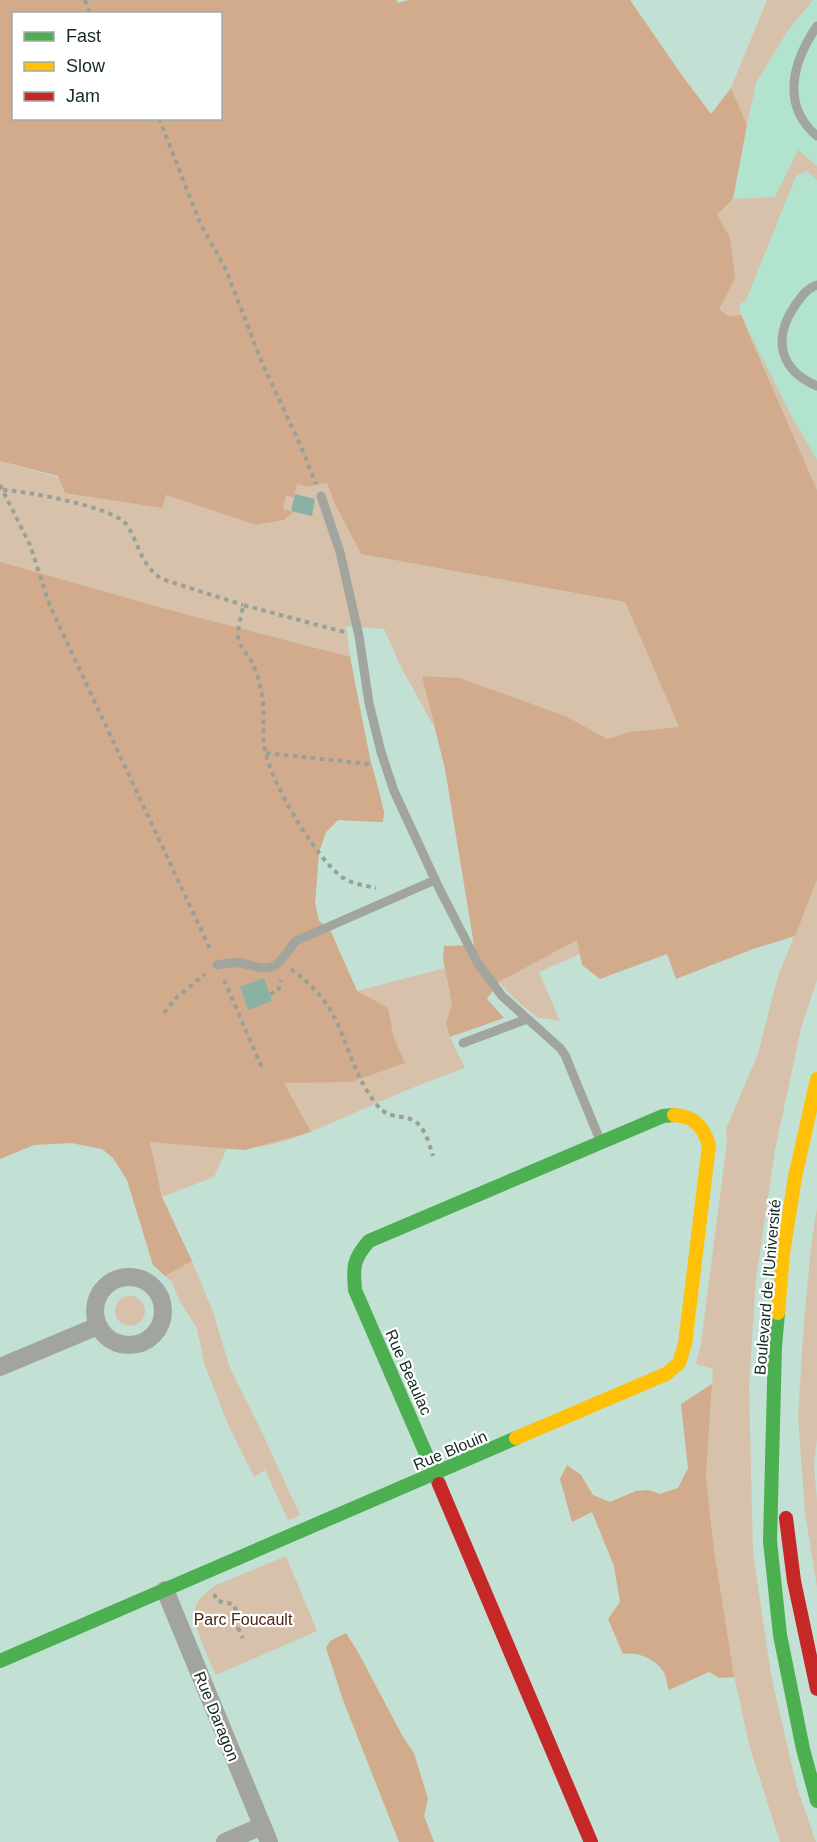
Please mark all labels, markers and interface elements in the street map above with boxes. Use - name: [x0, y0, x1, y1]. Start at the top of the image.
- legend: [12, 12, 222, 120]
- text: Fast: [66, 26, 101, 46]
- text: Slow: [66, 56, 106, 76]
- text: Jam: [66, 86, 100, 106]
- street label: Boulevard de l'Université: [751, 1198, 784, 1376]
- street label: Rue Beaulac: [382, 1327, 435, 1418]
- street label: Rue Blouin: [411, 1427, 490, 1474]
- park label: Parc Foucault: [194, 1611, 293, 1628]
- street label: Rue Daragon: [191, 1669, 242, 1763]

